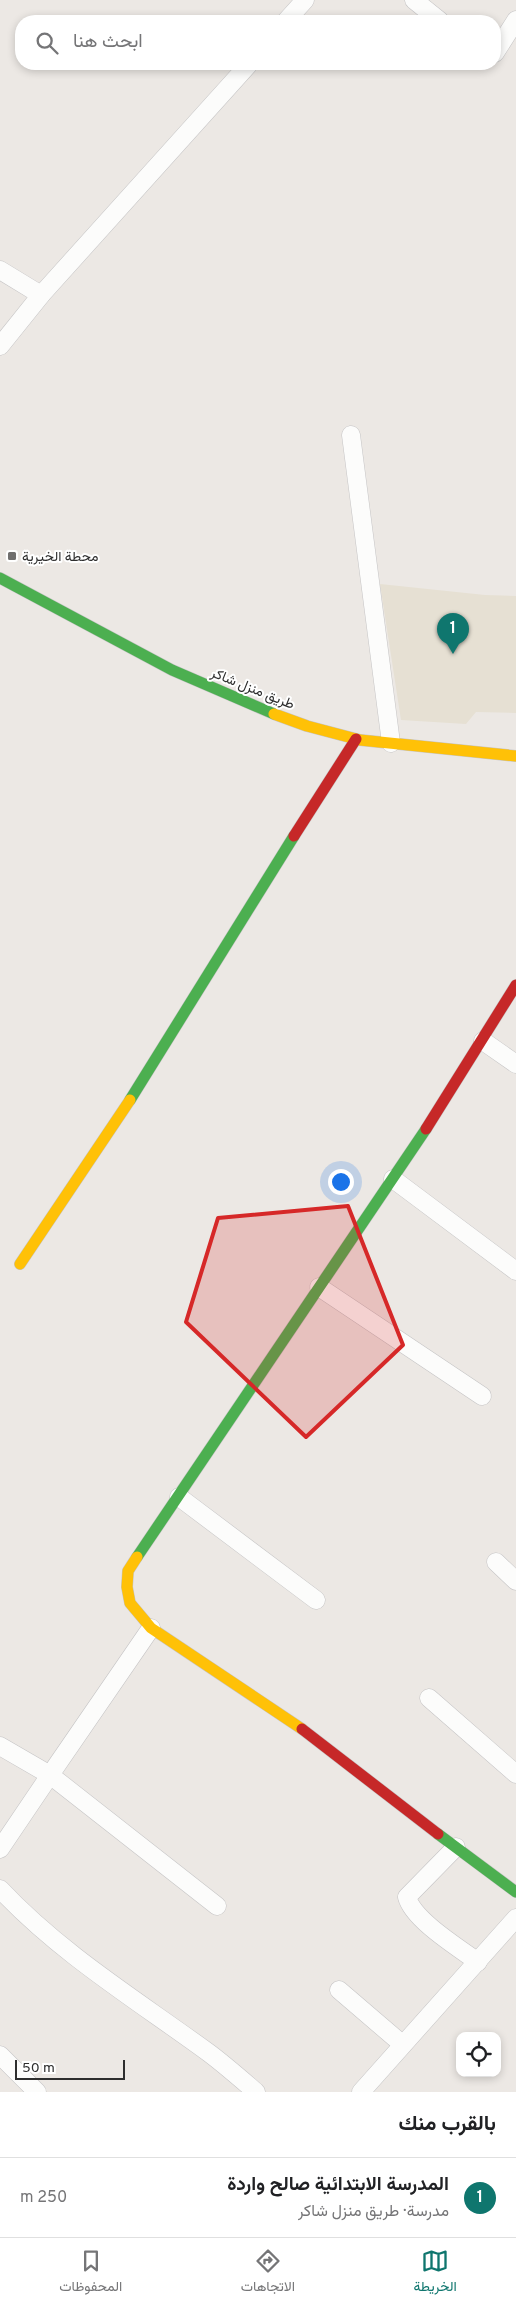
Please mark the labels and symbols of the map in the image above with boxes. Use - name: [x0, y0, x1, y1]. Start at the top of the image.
- place label: محطة الخيرية: [22, 549, 98, 566]
- marker: محطة الخيرية: [6, 550, 18, 562]
- pin: 1: [437, 613, 469, 654]
- street label: طريق منزل شاكر: [207, 665, 297, 714]
- your location: [328, 1169, 354, 1195]
- scale bar: [15, 2057, 125, 2080]

